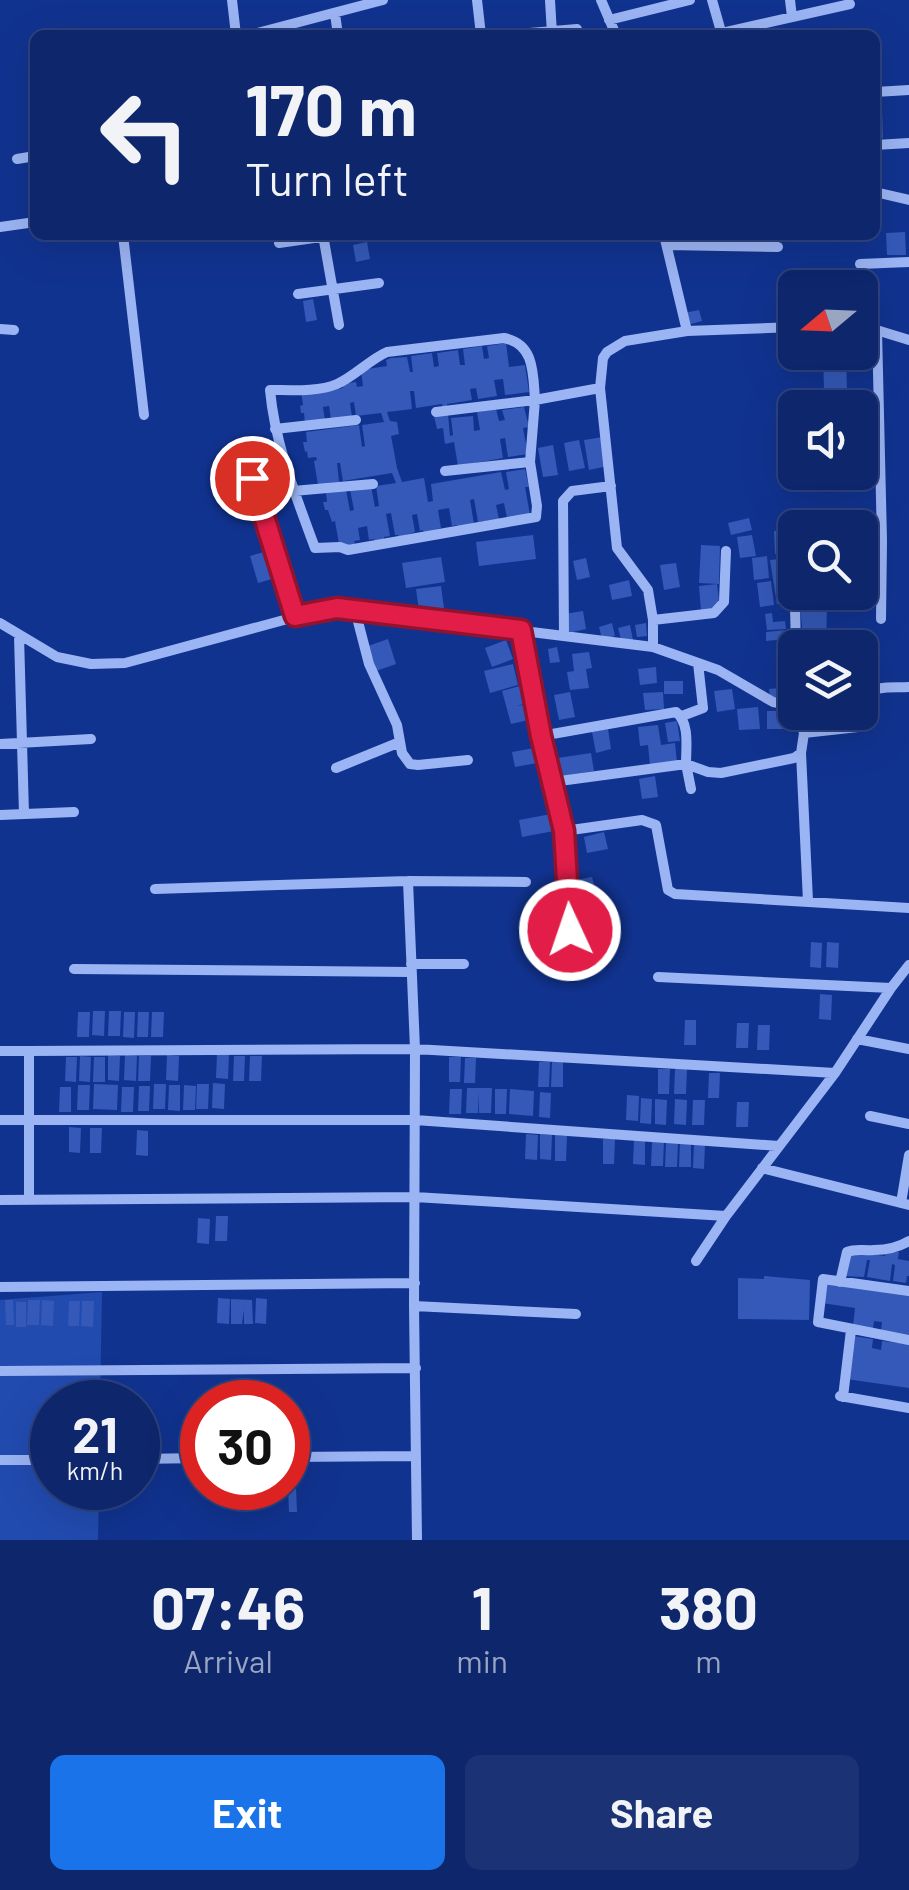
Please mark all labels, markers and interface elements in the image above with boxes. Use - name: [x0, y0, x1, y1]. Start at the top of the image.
- text: 170 m: [245, 66, 417, 150]
- icon: left: [80, 70, 210, 200]
- text: Turn left: [245, 151, 409, 205]
- north arrow: [778, 270, 878, 370]
- map controls: [778, 270, 878, 730]
- button: sound: [778, 390, 878, 490]
- pin: [210, 436, 295, 521]
- icon: arrive: [225, 451, 280, 506]
- button: search: [778, 510, 878, 610]
- button: layers: [778, 630, 878, 730]
- position arrow: [518, 878, 622, 982]
- speed limit sign: 30: [180, 1380, 310, 1510]
- text: 21: [72, 1403, 118, 1463]
- text: km/h: [67, 1455, 123, 1485]
- text: 07:46: [151, 1570, 305, 1642]
- text: 1: [471, 1570, 493, 1642]
- text: 380: [659, 1570, 758, 1642]
- text: Arrival: [183, 1641, 273, 1679]
- text: min: [456, 1641, 508, 1679]
- text: m: [695, 1641, 722, 1679]
- button: Exit: [50, 1755, 445, 1870]
- button: Share: [465, 1755, 859, 1870]

